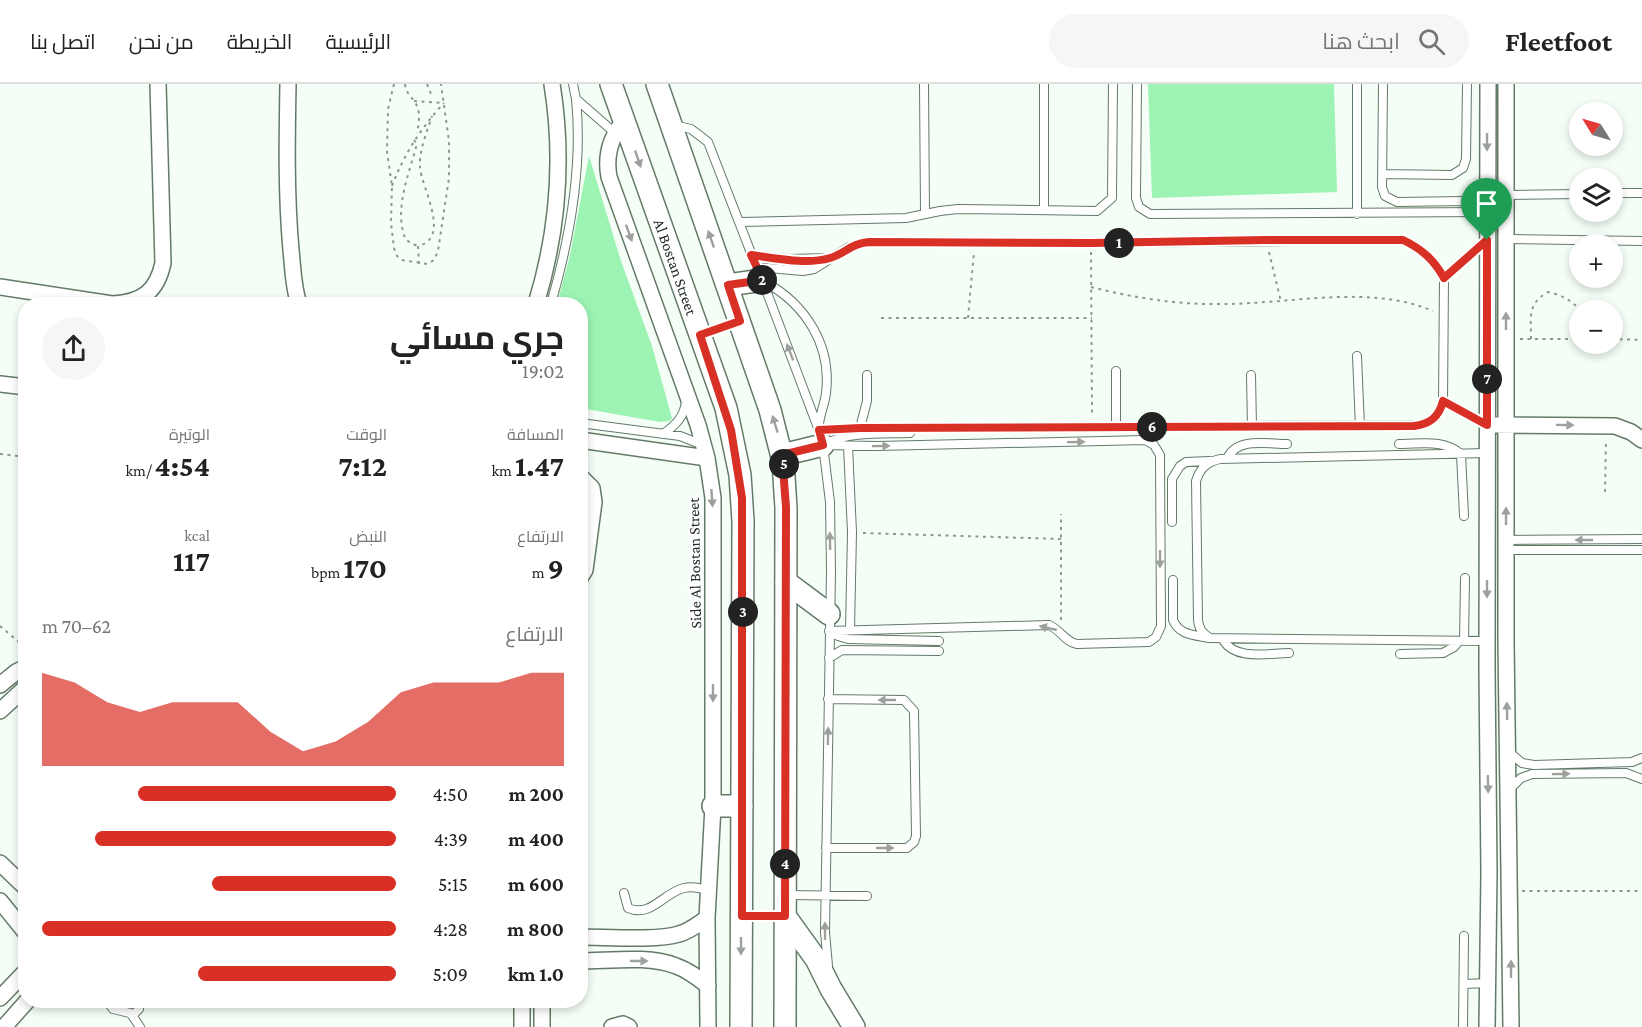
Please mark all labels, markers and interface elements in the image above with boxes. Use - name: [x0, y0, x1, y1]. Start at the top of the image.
- search box: [1049, 14, 1469, 68]
- icon: search: [1415, 25, 1448, 58]
- text: Fleetfoot: [1505, 26, 1612, 57]
- text: ابحث هنا: [1322, 29, 1400, 54]
- text: اتصل بنا: [30, 30, 96, 54]
- text: من نحن: [129, 30, 194, 54]
- text: الخريطة: [227, 30, 292, 54]
- text: الرئيسية: [325, 30, 391, 54]
- north arrow: [1569, 102, 1623, 156]
- map controls: [1569, 102, 1623, 354]
- one-way arrow: [1482, 133, 1492, 152]
- one-way arrow: [634, 150, 644, 168]
- button: layers: [1569, 168, 1623, 222]
- pin: [1461, 178, 1512, 240]
- icon: arrive: [1470, 187, 1503, 220]
- street label: Al Bostan Street: [651, 217, 701, 318]
- one-way arrow: [625, 224, 634, 242]
- pin: 1: [1104, 228, 1134, 258]
- one-way arrow: [706, 230, 716, 248]
- text: 1: [1116, 234, 1122, 251]
- button: +: [1569, 234, 1623, 288]
- pin: 2: [747, 265, 777, 295]
- text: 2: [758, 271, 766, 288]
- button: −: [1569, 300, 1623, 354]
- one-way arrow: [1501, 311, 1511, 330]
- button: share: [42, 317, 105, 380]
- text: جري مسائي: [390, 319, 564, 356]
- one-way arrow: [785, 343, 794, 361]
- text: 19:02: [522, 360, 564, 382]
- pin: 7: [1472, 364, 1502, 394]
- text: 7: [1483, 370, 1491, 387]
- pin: 6: [1137, 412, 1167, 442]
- one-way arrow: [770, 415, 779, 433]
- text: 6: [1148, 418, 1156, 435]
- one-way arrow: [1555, 420, 1574, 430]
- text: الوتيرة: [169, 426, 210, 443]
- text: الوقت: [346, 426, 387, 443]
- text: المسافة: [507, 426, 564, 443]
- one-way arrow: [1067, 437, 1086, 447]
- one-way arrow: [872, 441, 891, 451]
- text: 4:54: [155, 449, 210, 482]
- text: 7:12: [338, 449, 387, 482]
- text: 1.47: [515, 449, 564, 482]
- pin: 5: [769, 449, 799, 479]
- text: 5: [780, 455, 788, 472]
- text: /km: [125, 462, 155, 479]
- text: km: [491, 462, 515, 479]
- one-way arrow: [707, 489, 717, 508]
- street label: Side Al Bostan Street: [685, 497, 704, 629]
- one-way arrow: [1501, 506, 1511, 525]
- text: kcal: [184, 527, 210, 544]
- text: النبض: [349, 528, 387, 545]
- text: الارتفاع: [517, 528, 564, 545]
- one-way arrow: [825, 531, 835, 550]
- one-way arrow: [1574, 535, 1593, 545]
- text: 117: [173, 544, 210, 577]
- one-way arrow: [1155, 549, 1165, 568]
- text: 170: [343, 551, 387, 584]
- text: 9: [548, 551, 564, 584]
- text: bpm: [311, 564, 343, 581]
- text: m: [532, 564, 548, 581]
- one-way arrow: [1482, 580, 1492, 599]
- pin: 3: [728, 597, 758, 627]
- text: 3: [739, 603, 747, 620]
- text: 62–70 m: [42, 615, 111, 637]
- text: الارتفاع: [505, 623, 564, 645]
- one-way arrow: [1039, 623, 1058, 632]
- one-way arrow: [708, 684, 718, 703]
- one-way arrow: [878, 695, 897, 704]
- one-way arrow: [1502, 701, 1512, 720]
- one-way arrow: [823, 726, 832, 745]
- one-way arrow: [1551, 769, 1570, 779]
- one-way arrow: [1483, 775, 1493, 794]
- text: 4:50: [432, 783, 468, 805]
- text: 200 m: [509, 783, 564, 805]
- text: 4:39: [434, 828, 468, 850]
- text: 400 m: [508, 828, 564, 850]
- one-way arrow: [875, 843, 894, 853]
- pin: 4: [770, 849, 800, 879]
- text: 4: [781, 855, 789, 872]
- text: 5:15: [438, 873, 468, 895]
- text: 600 m: [508, 873, 564, 895]
- text: 4:28: [433, 918, 468, 940]
- text: 800 m: [507, 918, 564, 940]
- one-way arrow: [820, 921, 830, 940]
- one-way arrow: [737, 937, 746, 956]
- one-way arrow: [629, 956, 648, 966]
- one-way arrow: [1506, 959, 1516, 978]
- text: 5:09: [433, 963, 468, 985]
- text: 1.0 km: [508, 963, 564, 985]

